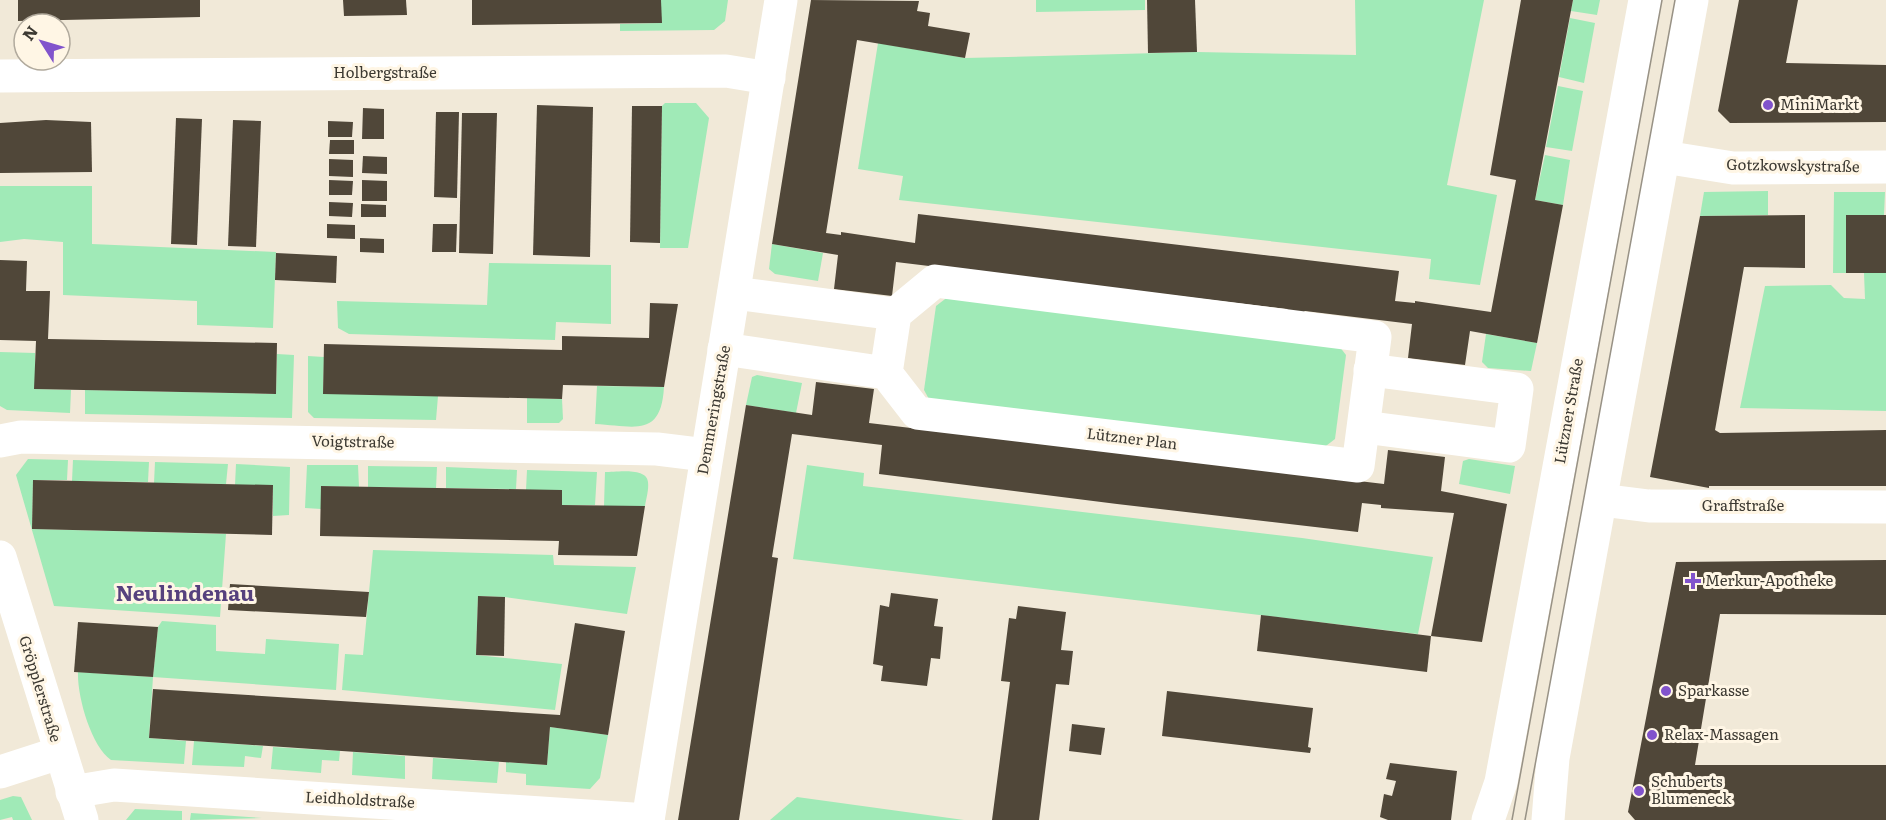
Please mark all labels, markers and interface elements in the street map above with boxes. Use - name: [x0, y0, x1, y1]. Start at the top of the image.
- north arrow: [12, 12, 72, 72]
- text: N: [16, 20, 43, 45]
- street label: Holbergstraße: [333, 60, 437, 83]
- place label: MiniMarkt: [1780, 92, 1859, 115]
- marker: MiniMarkt: [1761, 98, 1775, 112]
- street label: Gotzkowskystraße: [1726, 152, 1860, 177]
- street label: Demmeringstraße: [690, 343, 735, 476]
- street label: Lützner Straße: [1547, 356, 1588, 465]
- street label: Lützner Plan: [1086, 421, 1179, 454]
- street label: Voigtstraße: [311, 428, 395, 453]
- street label: Graffstraße: [1702, 493, 1784, 516]
- place label: Merkur-Apotheke: [1705, 568, 1834, 591]
- marker: Merkur-Apotheke: [1686, 574, 1700, 588]
- district label: Neulindenau: [116, 576, 254, 607]
- street label: Gröpplerstraße: [14, 633, 69, 745]
- place label: Sparkasse: [1678, 678, 1750, 701]
- marker: Sparkasse: [1659, 684, 1673, 698]
- place label: Relax-Massagen: [1664, 722, 1779, 745]
- marker: Relax-Massagen: [1645, 728, 1659, 742]
- place label: Schuberts Blumeneck: [1651, 769, 1732, 809]
- street label: Leidholdstraße: [305, 784, 416, 813]
- marker: Schuberts Blumeneck: [1632, 784, 1646, 798]

